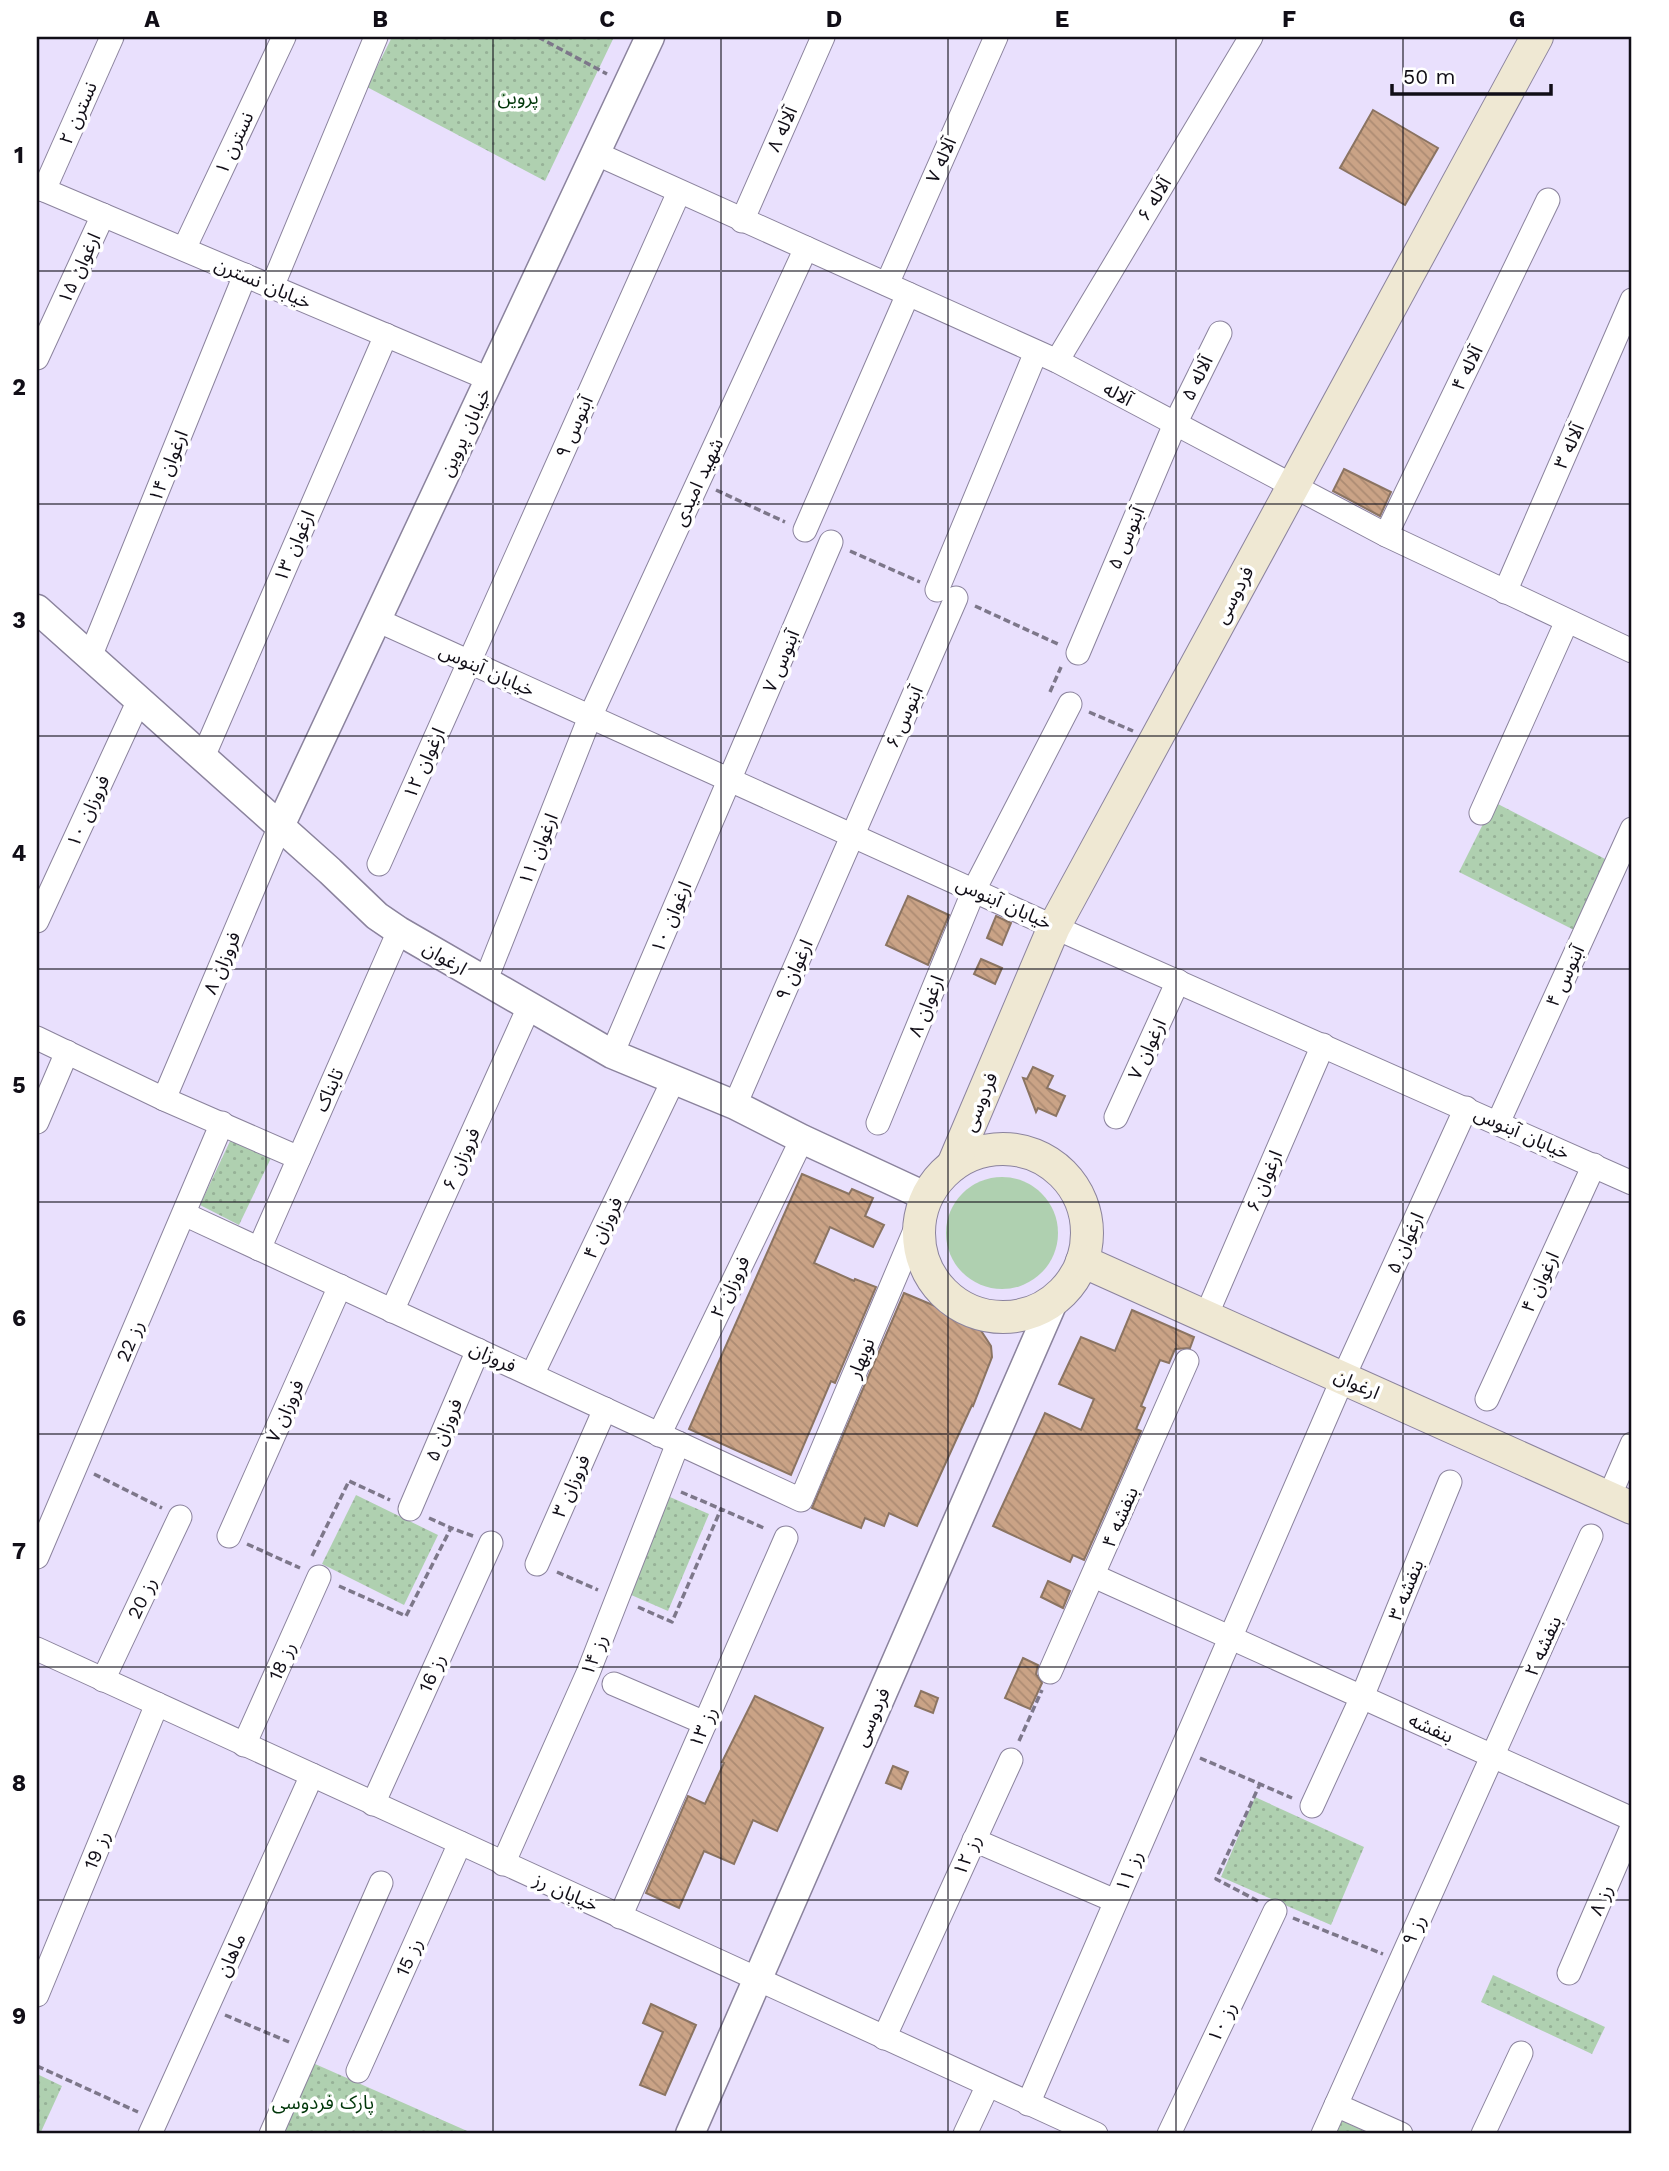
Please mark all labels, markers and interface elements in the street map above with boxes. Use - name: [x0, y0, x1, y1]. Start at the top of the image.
- text: A: [144, 6, 160, 33]
- text: B: [372, 6, 388, 33]
- text: C: [599, 6, 615, 33]
- text: D: [826, 6, 842, 33]
- text: E: [1055, 6, 1069, 33]
- text: F: [1282, 6, 1296, 33]
- text: G: [1509, 6, 1525, 33]
- scale bar: [1392, 52, 1552, 96]
- text: 50 m: [1403, 64, 1455, 89]
- street label: نسترن ۲: [54, 78, 102, 148]
- park label: پروین: [497, 86, 539, 110]
- street label: آلاله ۸: [762, 102, 803, 155]
- street label: نسترن ۱: [210, 108, 258, 178]
- street label: آلاله ۷: [921, 133, 962, 186]
- text: 1: [14, 142, 24, 169]
- street label: آلاله ۶: [1132, 172, 1177, 225]
- street label: ارغوان ۱۵: [53, 229, 105, 307]
- street label: خیابان نسترن: [211, 252, 315, 314]
- street label: آلاله ۴: [1446, 341, 1488, 394]
- street label: آلاله ۵: [1176, 351, 1218, 404]
- text: 2: [12, 374, 26, 401]
- street label: آلاله: [1099, 377, 1138, 412]
- street label: خیابان پروین: [434, 384, 497, 480]
- street label: آبنوس ۹: [550, 391, 598, 462]
- street label: آلاله ۳: [1549, 419, 1590, 472]
- street label: ارغوان ۱۴: [143, 427, 193, 505]
- street label: شهید امیدی: [668, 434, 728, 530]
- street label: آبنوس ۵: [1103, 502, 1150, 573]
- street label: ارغوان ۱۳: [269, 507, 319, 585]
- street label: فردوسی: [1209, 562, 1259, 628]
- text: 3: [12, 607, 26, 634]
- street label: آبنوس ۷: [758, 625, 805, 696]
- street label: خیابان آبنوس: [436, 639, 538, 701]
- street label: آبنوس ۶: [880, 681, 928, 752]
- street label: ارغوان ۱۲: [398, 724, 450, 802]
- street label: فروزان ۱۰: [61, 771, 115, 851]
- street label: ارغوان ۱۱: [513, 810, 563, 888]
- text: 4: [12, 840, 27, 867]
- street label: خیابان آبنوس: [953, 872, 1055, 934]
- street label: ارغوان ۱۰: [646, 878, 696, 956]
- street label: فروزان ۸: [199, 928, 245, 998]
- street label: ارغوان: [419, 936, 471, 980]
- street label: ارغوان ۹: [770, 936, 818, 1004]
- street label: آبنوس ۴: [1541, 940, 1590, 1010]
- street label: ارغوان ۸: [903, 972, 949, 1040]
- street label: ارغوان ۷: [1123, 1015, 1171, 1083]
- street label: تابناک: [309, 1065, 349, 1115]
- street label: فردوسی: [957, 1069, 1003, 1135]
- text: 5: [12, 1072, 26, 1099]
- street label: خیابان آبنوس: [1471, 1102, 1573, 1164]
- street label: فروزان ۶: [437, 1124, 485, 1194]
- street label: ارغوان ۶: [1241, 1147, 1287, 1215]
- street label: فروزان ۴: [578, 1193, 628, 1263]
- street label: ارغوان ۵: [1381, 1209, 1429, 1277]
- street label: ارغوان ۴: [1516, 1248, 1564, 1316]
- street label: فروزان ۲: [705, 1252, 755, 1322]
- text: 6: [12, 1305, 26, 1332]
- street label: رز 22: [111, 1317, 149, 1365]
- street label: نوبهار: [842, 1334, 880, 1382]
- street label: فروزان: [466, 1336, 520, 1378]
- street label: ارغوان: [1331, 1364, 1383, 1404]
- street label: فروزان ۷: [261, 1376, 309, 1446]
- street label: فروزان ۵: [421, 1395, 467, 1465]
- street label: فروزان ۳: [547, 1451, 595, 1521]
- street label: بنفشه ۴: [1097, 1483, 1143, 1551]
- text: 7: [12, 1538, 26, 1565]
- street label: بنفشه ۳: [1383, 1556, 1429, 1624]
- street label: رز 20: [122, 1573, 162, 1623]
- street label: بنفشه ۲: [1520, 1612, 1566, 1680]
- street label: رز ۱۴: [575, 1631, 613, 1679]
- street label: رز 18: [263, 1638, 301, 1684]
- street label: رز 16: [413, 1650, 451, 1696]
- street label: فردوسی: [849, 1684, 895, 1750]
- street label: رز ۱۳: [684, 1703, 722, 1751]
- street label: بنفشه: [1405, 1708, 1457, 1748]
- text: 8: [12, 1770, 26, 1797]
- street label: رز 19: [79, 1827, 115, 1873]
- street label: رز ۱۲: [948, 1831, 986, 1879]
- street label: رز ۱۱: [1110, 1847, 1148, 1895]
- street label: خیابان رز: [529, 1867, 602, 1916]
- street label: رز ۸: [1584, 1881, 1618, 1919]
- street label: رز ۹: [1397, 1911, 1431, 1949]
- street label: ماهان: [211, 1930, 251, 1980]
- street label: رز 15: [391, 1935, 427, 1979]
- street label: رز ۱۰: [1202, 1998, 1242, 2046]
- text: 9: [12, 2003, 26, 2030]
- park label: پارک فردوسی: [272, 2091, 374, 2115]

